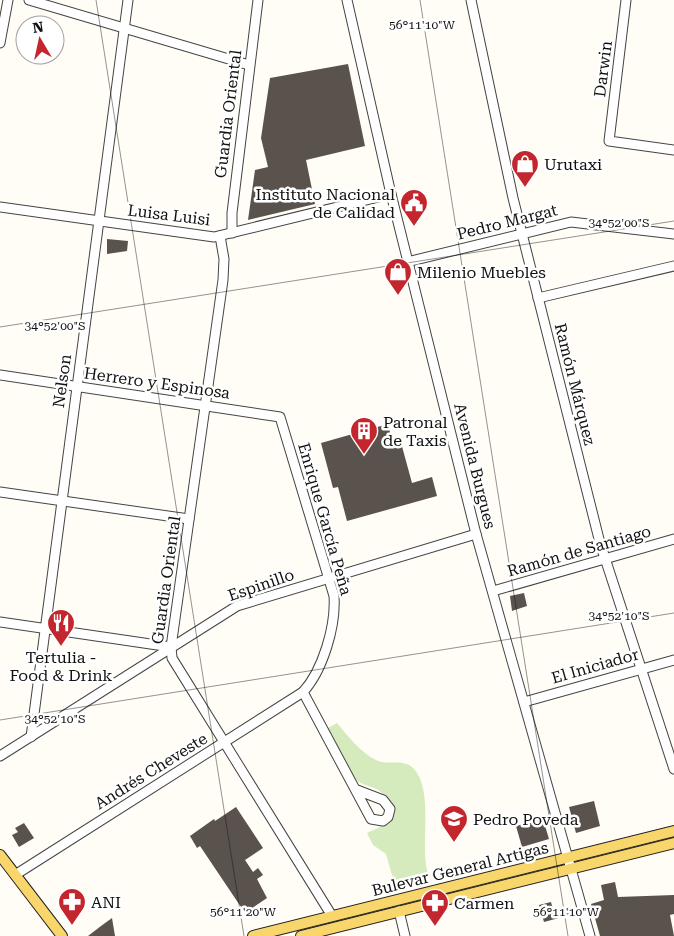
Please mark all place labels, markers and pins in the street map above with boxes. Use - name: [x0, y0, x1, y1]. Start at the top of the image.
- shop icon: Urutaxi: [510, 149, 540, 188]
- place label: Urutaxi: [544, 155, 602, 174]
- place label: Instituto Nacional de Calidad: [255, 185, 395, 222]
- public building icon: Instituto Nacional de Calidad: [399, 188, 429, 227]
- shop icon: Milenio Muebles: [383, 257, 413, 296]
- place label: Milenio Muebles: [417, 263, 546, 282]
- place label: Patronal de Taxis: [383, 413, 448, 450]
- building icon: Patronal de Taxis: [349, 416, 379, 455]
- restaurant icon: Tertulia - Food & Drink: [46, 608, 76, 647]
- place label: Tertulia - Food & Drink: [9, 648, 113, 685]
- school or university icon: Pedro Poveda: [439, 804, 469, 843]
- place label: Pedro Poveda: [473, 810, 579, 829]
- pharmacy icon: ANI: [57, 887, 87, 926]
- pharmacy icon: Carmen: [420, 888, 450, 927]
- place label: ANI: [91, 893, 121, 912]
- place label: Carmen: [454, 894, 514, 913]

